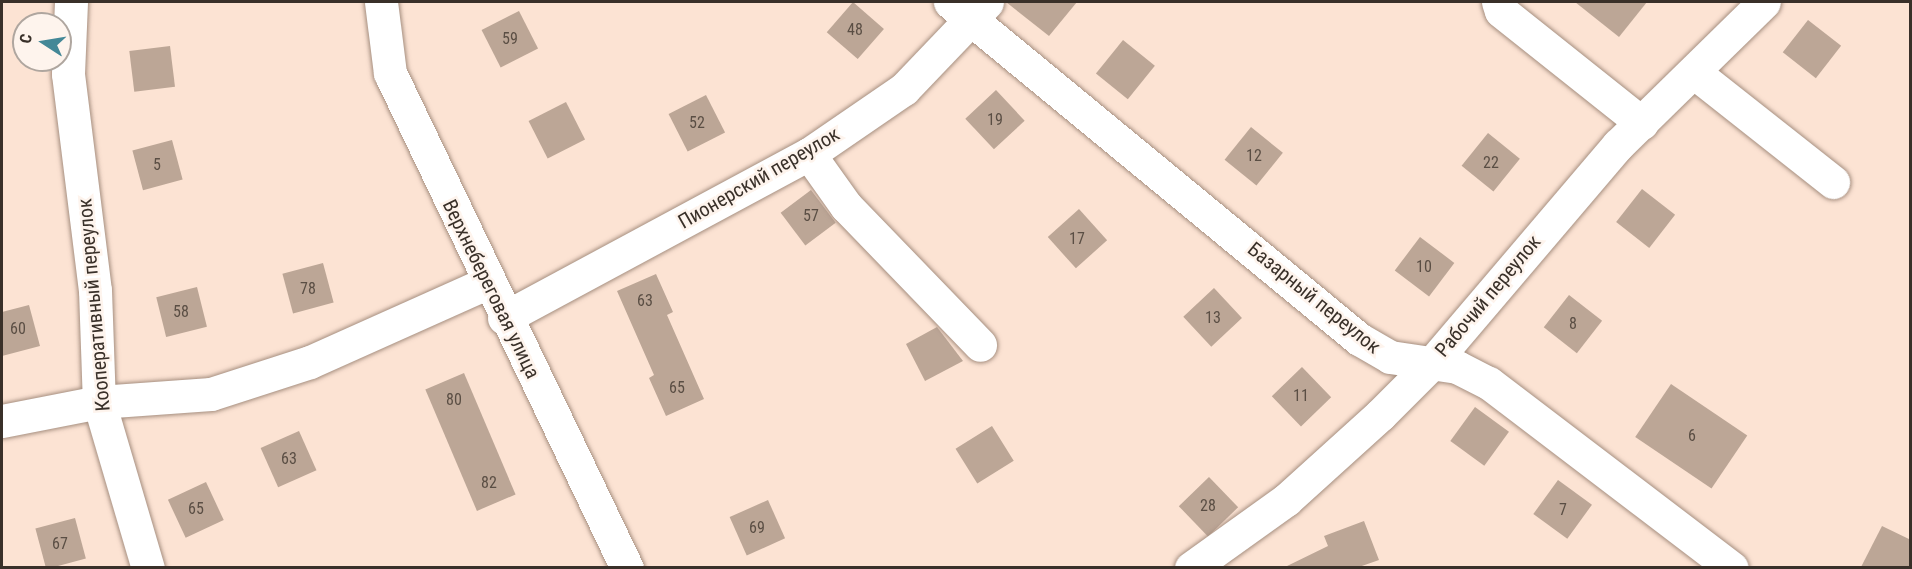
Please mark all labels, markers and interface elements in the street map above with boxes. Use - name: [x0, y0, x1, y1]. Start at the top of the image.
- north arrow: [12, 12, 72, 72]
- house number: 48: [847, 20, 863, 40]
- house number: 59: [502, 29, 518, 49]
- text: С: [16, 32, 36, 45]
- house number: 19: [987, 110, 1003, 130]
- house number: 52: [689, 113, 705, 133]
- street label: Пионерский переулок: [674, 122, 844, 234]
- house number: 12: [1246, 146, 1262, 166]
- house number: 22: [1483, 153, 1499, 173]
- house number: 5: [153, 155, 161, 175]
- street label: Верхнебереговая улица: [437, 196, 545, 382]
- street label: Кооперативный переулок: [73, 198, 115, 412]
- house number: 57: [803, 206, 819, 226]
- house number: 17: [1069, 229, 1085, 249]
- street label: Рабочий переулок: [1430, 230, 1546, 362]
- street label: Базарный переулок: [1243, 237, 1385, 359]
- house number: 10: [1416, 257, 1432, 277]
- house number: 78: [300, 279, 316, 299]
- house number: 63: [637, 291, 653, 311]
- house number: 58: [173, 302, 189, 322]
- house number: 13: [1205, 308, 1221, 328]
- house number: 8: [1569, 314, 1577, 334]
- house number: 60: [10, 319, 26, 339]
- house number: 65: [669, 378, 685, 398]
- house number: 11: [1293, 386, 1309, 406]
- house number: 80: [446, 390, 462, 410]
- house number: 6: [1688, 426, 1696, 446]
- house number: 63: [281, 449, 297, 469]
- house number: 82: [481, 473, 497, 493]
- house number: 28: [1200, 496, 1216, 516]
- house number: 65: [188, 499, 204, 519]
- house number: 7: [1559, 500, 1567, 520]
- house number: 69: [749, 518, 765, 538]
- house number: 67: [52, 534, 68, 554]

